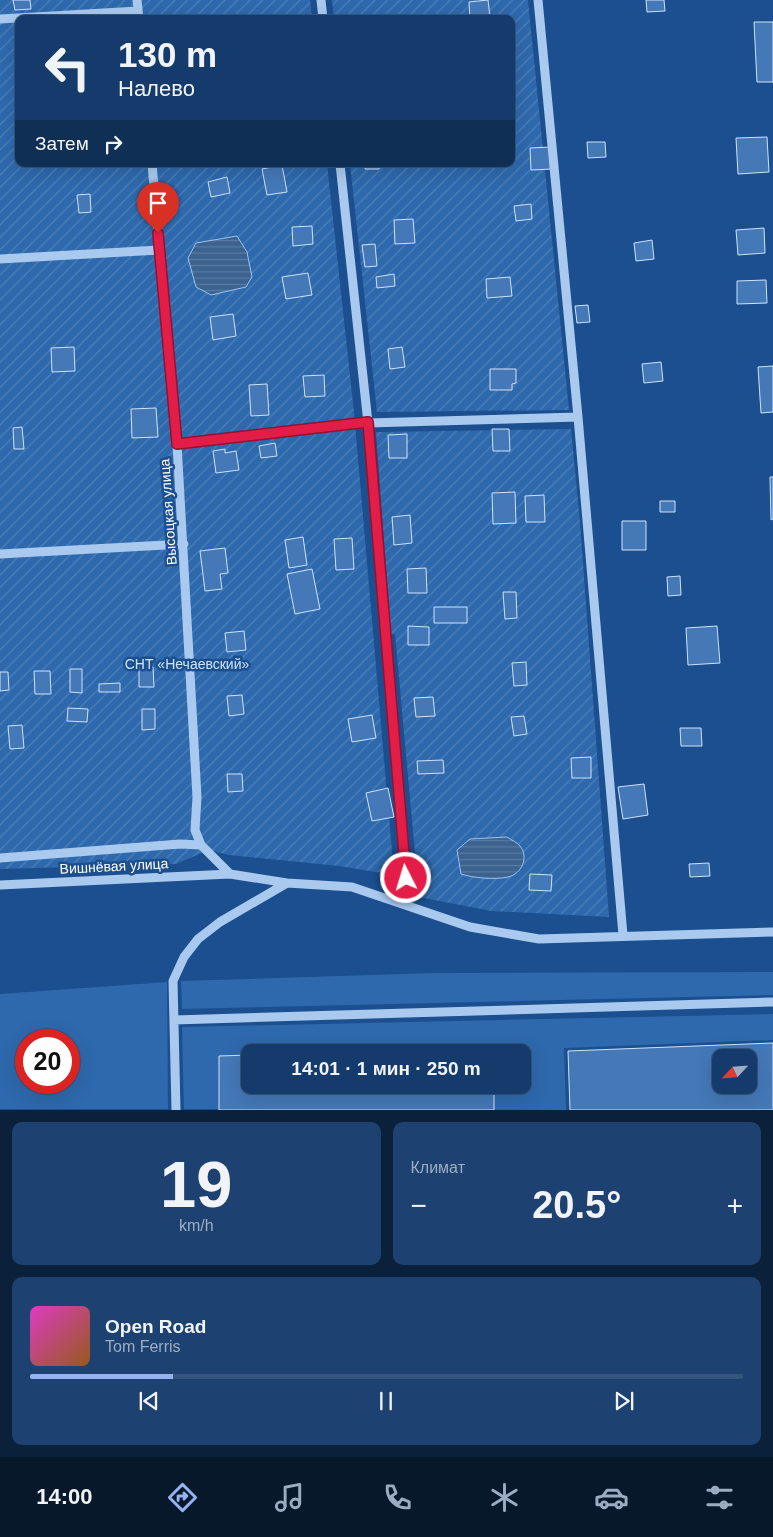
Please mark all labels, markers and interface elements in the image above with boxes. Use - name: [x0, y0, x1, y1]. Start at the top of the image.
- icon: left: [35, 35, 100, 100]
- text: 130 m: [118, 35, 217, 74]
- text: Налево: [118, 76, 195, 101]
- icon: right: [99, 130, 127, 158]
- text: Затем: [35, 133, 89, 154]
- pin: [137, 182, 179, 233]
- icon: arrive: [144, 189, 172, 217]
- street label: Высоцкая улица: [156, 458, 180, 566]
- park label: СНТ «Нечаевский»: [125, 656, 250, 672]
- position arrow: [379, 851, 431, 903]
- street label: Вишнёвая улица: [59, 855, 169, 877]
- speed limit sign: 20: [15, 1029, 80, 1094]
- north arrow: [712, 1049, 758, 1094]
- map controls: [712, 1049, 757, 1094]
- text: 14:01 · 1 мин · 250 m: [291, 1058, 481, 1079]
- text: 19: [160, 1148, 232, 1221]
- text: Климат: [411, 1159, 465, 1176]
- text: 20.5°: [532, 1184, 621, 1226]
- text: −: [411, 1190, 427, 1221]
- text: +: [727, 1190, 743, 1221]
- text: km/h: [179, 1217, 214, 1234]
- text: Open Road: [105, 1316, 206, 1337]
- text: Tom Ferris: [105, 1338, 181, 1355]
- icon: previous: [135, 1387, 163, 1415]
- icon: pause: [372, 1387, 400, 1415]
- icon: next: [610, 1387, 638, 1415]
- icon: directions: [165, 1480, 200, 1515]
- icon: music: [272, 1480, 307, 1515]
- icon: phone: [380, 1480, 415, 1515]
- icon: climate: [487, 1480, 522, 1515]
- icon: car: [594, 1480, 629, 1515]
- icon: filters: [702, 1480, 737, 1515]
- text: 14:00: [36, 1484, 92, 1509]

